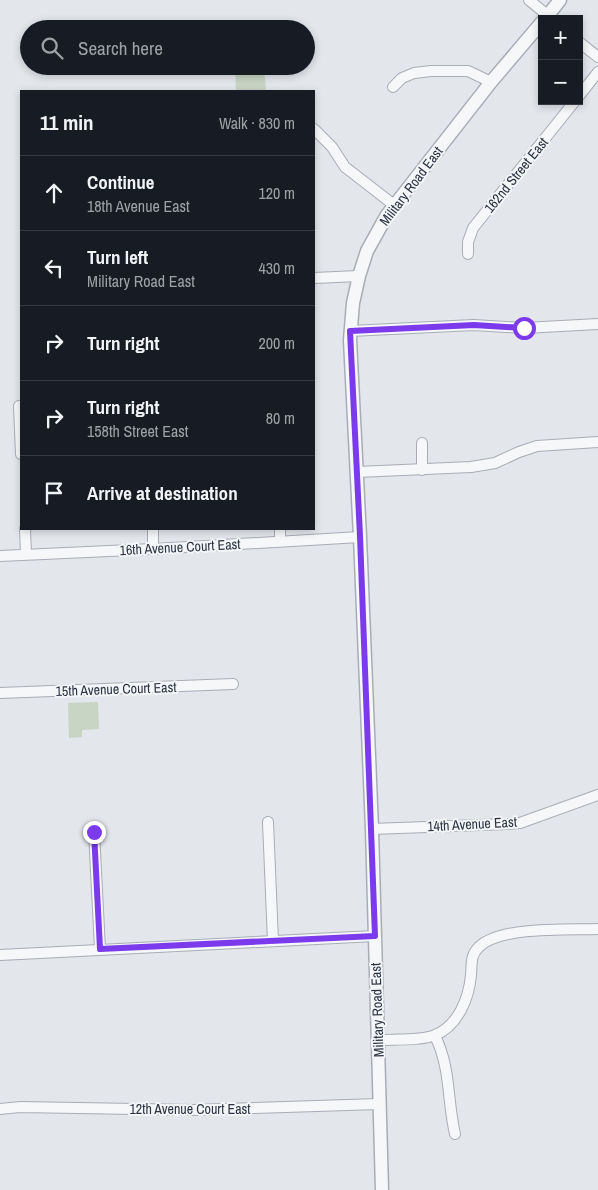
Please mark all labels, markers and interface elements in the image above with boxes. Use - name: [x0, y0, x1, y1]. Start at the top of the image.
- map controls: [538, 15, 583, 105]
- button: +: [538, 15, 583, 60]
- search box: [20, 20, 315, 75]
- icon: search: [38, 34, 66, 62]
- text: Search here: [78, 35, 163, 61]
- button: −: [538, 60, 583, 105]
- text: 11 min: [40, 108, 94, 137]
- text: Walk · 830 m: [219, 112, 295, 134]
- street label: 162nd Street East: [480, 134, 552, 216]
- street label: Military Road East: [375, 143, 447, 229]
- text: Continue: [87, 169, 155, 195]
- icon: ahead: [40, 179, 68, 207]
- text: 120 m: [259, 182, 295, 204]
- text: 18th Avenue East: [87, 195, 190, 217]
- text: Turn left: [87, 244, 148, 270]
- icon: left: [40, 254, 68, 282]
- text: 430 m: [259, 257, 295, 279]
- text: Military Road East: [87, 270, 195, 292]
- route start: [513, 317, 536, 340]
- icon: right: [40, 329, 68, 357]
- text: Turn right: [87, 330, 159, 356]
- text: 200 m: [259, 332, 295, 354]
- text: Turn right: [87, 394, 159, 420]
- icon: right: [40, 404, 68, 432]
- text: 80 m: [266, 407, 295, 429]
- text: 158th Street East: [87, 420, 188, 442]
- icon: arrive: [40, 479, 68, 507]
- text: Arrive at destination: [87, 480, 238, 506]
- street label: 16th Avenue Court East: [119, 535, 241, 559]
- street label: 15th Avenue Court East: [55, 678, 177, 700]
- street label: 14th Avenue East: [427, 813, 517, 835]
- route end: [83, 821, 106, 844]
- street label: Military Road East: [366, 962, 388, 1058]
- street label: 12th Avenue Court East: [129, 1100, 251, 1118]

